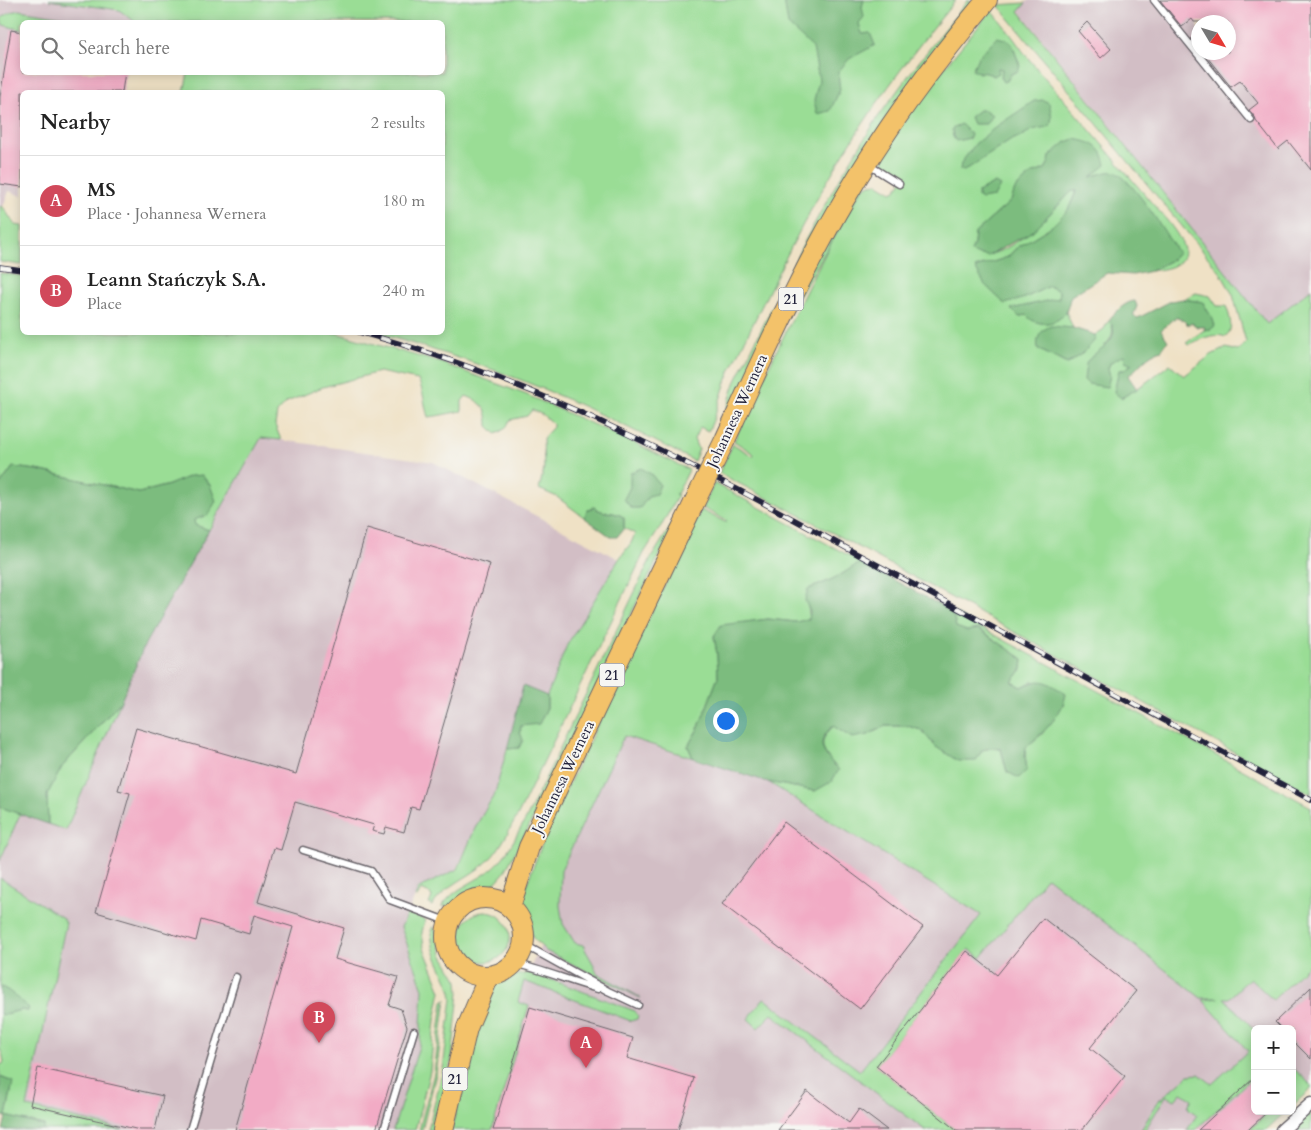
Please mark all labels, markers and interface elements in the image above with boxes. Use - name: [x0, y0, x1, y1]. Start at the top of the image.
- north arrow: [1191, 15, 1236, 60]
- search box: [20, 20, 445, 75]
- icon: search: [38, 34, 66, 62]
- text: Search here: [78, 35, 170, 61]
- text: Nearby: [40, 108, 111, 137]
- text: 2 results: [371, 112, 425, 134]
- text: MS: [87, 177, 116, 203]
- text: A: [50, 190, 62, 212]
- text: 180 m: [383, 190, 425, 212]
- text: Place · Johannesa Wernera: [87, 203, 266, 225]
- text: Leann Stańczyk S.A.: [87, 267, 266, 293]
- text: B: [50, 280, 62, 302]
- text: 240 m: [383, 280, 425, 302]
- road number: 21: [778, 288, 804, 310]
- text: Place: [87, 293, 122, 315]
- street label: Johannesa Wernera: [701, 350, 772, 473]
- road number: 21: [600, 664, 624, 686]
- your location: [713, 708, 739, 734]
- street label: Johannesa Wernera: [526, 717, 599, 839]
- pin: B: [303, 1002, 335, 1043]
- map controls: [1251, 1025, 1296, 1115]
- button: +: [1251, 1025, 1296, 1070]
- pin: A: [570, 1027, 602, 1068]
- road number: 21: [442, 1068, 468, 1090]
- button: −: [1251, 1070, 1296, 1115]

